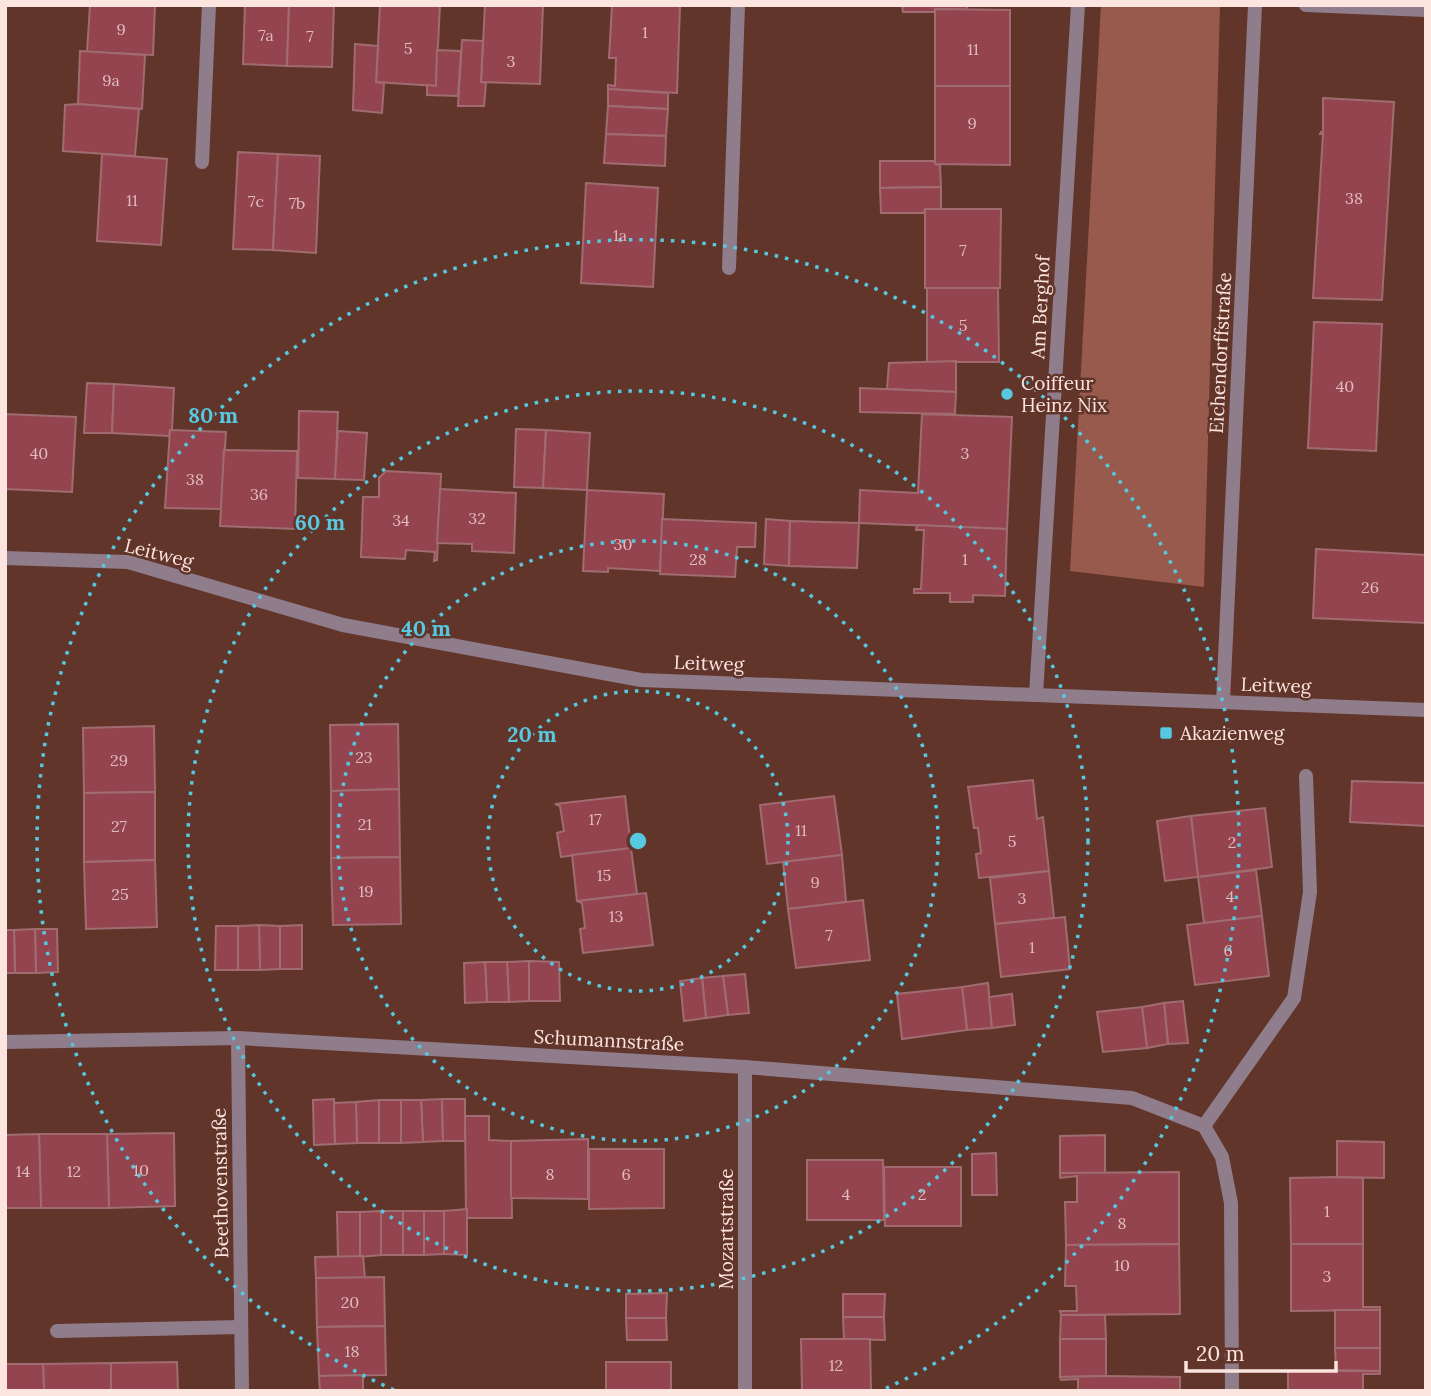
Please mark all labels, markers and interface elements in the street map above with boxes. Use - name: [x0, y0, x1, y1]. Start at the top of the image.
- house number: 9: [116, 19, 126, 39]
- house number: 1: [642, 22, 648, 42]
- house number: 7a: [258, 25, 274, 45]
- house number: 7: [306, 26, 314, 46]
- house number: 5: [404, 38, 412, 58]
- house number: 11: [967, 39, 979, 59]
- house number: 3: [507, 51, 516, 71]
- house number: 9a: [102, 70, 120, 90]
- house number: 9: [967, 113, 977, 133]
- house number: 38: [1345, 188, 1363, 208]
- house number: 11: [126, 190, 138, 210]
- house number: 7c: [248, 191, 264, 211]
- house number: 7b: [289, 193, 305, 213]
- house number: 1a: [613, 225, 627, 245]
- house number: 7: [959, 240, 967, 260]
- street label: Am Berghof: [1025, 253, 1055, 361]
- street label: Eichendorffstraße: [1204, 272, 1236, 434]
- house number: 5: [959, 315, 967, 335]
- place label: Coiffeur Heinz Nix: [1021, 371, 1107, 417]
- house number: 40: [1336, 376, 1354, 396]
- marker: Coiffeur Heinz Nix: [999, 386, 1015, 402]
- text: 80 m: [188, 402, 238, 429]
- house number: 40: [30, 443, 48, 463]
- house number: 3: [961, 443, 970, 463]
- house number: 38: [186, 469, 204, 489]
- house number: 36: [250, 484, 268, 504]
- house number: 32: [468, 508, 486, 528]
- text: 60 m: [295, 509, 345, 536]
- house number: 34: [392, 510, 410, 530]
- street label: Leitweg: [122, 533, 197, 573]
- house number: 30: [614, 534, 632, 554]
- house number: 28: [689, 549, 707, 569]
- house number: 1: [962, 549, 968, 569]
- house number: 26: [1361, 577, 1379, 597]
- text: 40 m: [401, 615, 451, 642]
- street label: Leitweg: [673, 650, 745, 676]
- street label: Leitweg: [1240, 672, 1312, 698]
- text: 20 m: [507, 721, 557, 748]
- place label: Akazienweg: [1179, 721, 1285, 745]
- marker: Akazienweg: [1158, 725, 1174, 741]
- house number: 23: [355, 747, 373, 767]
- house number: 29: [110, 750, 128, 770]
- house number: 17: [588, 809, 602, 829]
- house number: 21: [358, 814, 372, 834]
- house number: 27: [111, 816, 128, 836]
- house number: 11: [795, 820, 807, 840]
- centre of rings: [626, 829, 650, 853]
- house number: 5: [1008, 831, 1016, 851]
- house number: 2: [1228, 832, 1236, 852]
- house number: 15: [597, 865, 611, 885]
- house number: 9: [810, 872, 820, 892]
- house number: 19: [358, 881, 374, 901]
- house number: 25: [111, 884, 129, 904]
- house number: 4: [1226, 886, 1235, 906]
- house number: 3: [1018, 888, 1027, 908]
- house number: 13: [609, 906, 623, 926]
- house number: 7: [825, 925, 833, 945]
- house number: 1: [1029, 937, 1035, 957]
- house number: 6: [1223, 940, 1233, 960]
- street label: Schumannstraße: [533, 1024, 685, 1056]
- street label: Beethovenstraße: [207, 1108, 233, 1258]
- house number: 10: [133, 1160, 149, 1180]
- house number: 14: [16, 1161, 31, 1181]
- house number: 12: [67, 1161, 81, 1181]
- house number: 8: [546, 1164, 555, 1184]
- house number: 6: [621, 1164, 631, 1184]
- street label: Mozartstraße: [714, 1169, 738, 1289]
- house number: 4: [842, 1184, 851, 1204]
- house number: 2: [918, 1184, 926, 1204]
- house number: 1: [1324, 1201, 1330, 1221]
- house number: 8: [1118, 1213, 1127, 1233]
- house number: 10: [1114, 1255, 1130, 1275]
- house number: 3: [1323, 1266, 1332, 1286]
- house number: 20: [341, 1292, 359, 1312]
- scale bar: [1186, 1330, 1336, 1374]
- text: 20 m: [1196, 1340, 1245, 1367]
- house number: 18: [345, 1341, 359, 1361]
- house number: 12: [829, 1355, 843, 1375]

